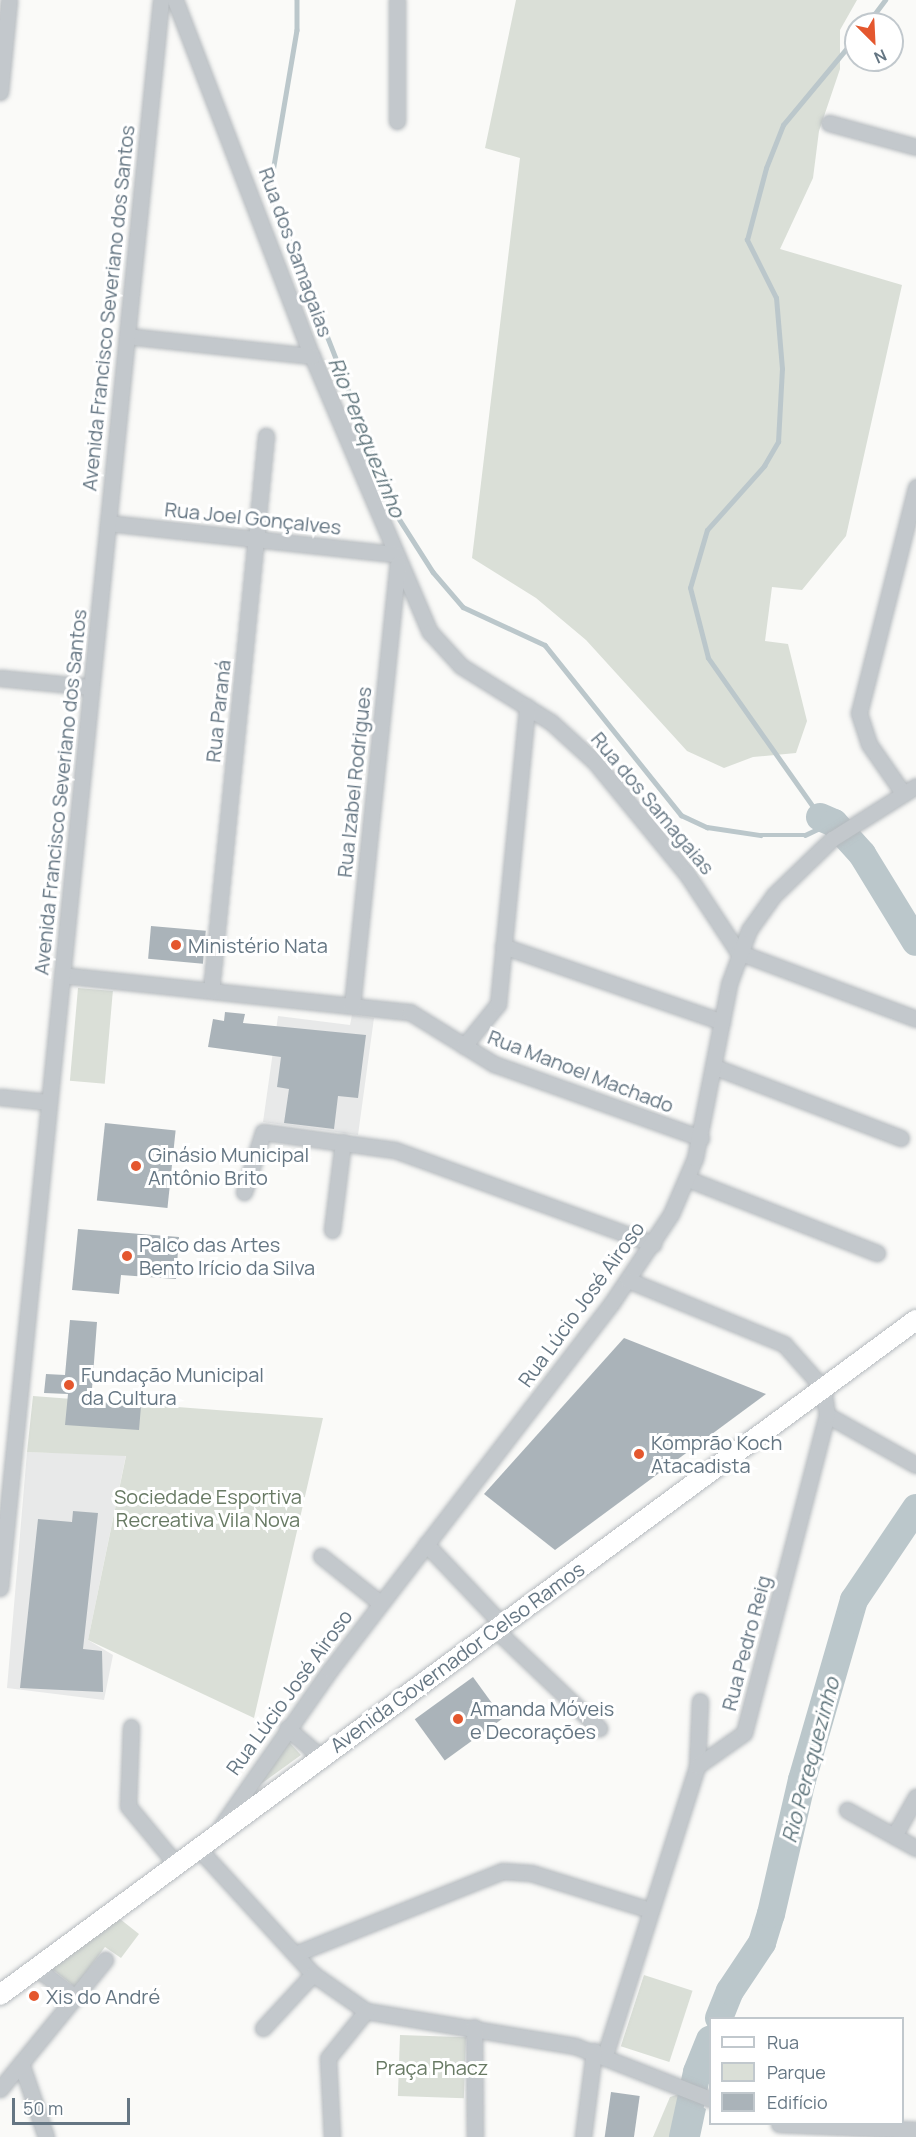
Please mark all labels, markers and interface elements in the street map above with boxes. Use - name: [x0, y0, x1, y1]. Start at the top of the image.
- north arrow: [844, 12, 904, 72]
- text: N: [871, 44, 890, 69]
- street label: Avenida Francisco Severiano dos Santos: [77, 124, 139, 492]
- street label: Rua dos Samagaias: [254, 164, 338, 340]
- water label: Rio Perequezinho: [323, 354, 411, 520]
- street label: Rua Joel Gonçalves: [163, 497, 343, 539]
- street label: Avenida Francisco Severiano dos Santos: [29, 608, 91, 976]
- street label: Rua Paraná: [201, 658, 235, 764]
- street label: Rua Izabel Rodrigues: [332, 685, 376, 879]
- street label: Rua dos Samagaias: [586, 727, 720, 879]
- place label: Ministério Nata: [188, 933, 328, 957]
- marker: Ministério Nata: [169, 938, 183, 952]
- street label: Rua Manoel Machado: [485, 1024, 677, 1118]
- place label: Ginásio Municipal Antônio Brito: [148, 1142, 309, 1189]
- marker: Ginásio Municipal Antônio Brito: [129, 1159, 143, 1173]
- street label: Rua Lúcio José Airoso: [513, 1217, 649, 1391]
- place label: Palco das Artes Bento Irício da Silva: [139, 1232, 315, 1279]
- marker: Palco das Artes Bento Irício da Silva: [120, 1249, 134, 1263]
- place label: Fundação Municipal da Cultura: [81, 1362, 264, 1409]
- marker: Fundação Municipal da Cultura: [62, 1378, 76, 1392]
- place label: Komprão Koch Atacadista: [651, 1430, 782, 1477]
- marker: Komprão Koch Atacadista: [632, 1447, 646, 1461]
- park label: Sociedade Esportiva Recreativa Vila Nova: [114, 1485, 302, 1532]
- street label: Avenida Governador Celso Ramos: [325, 1557, 589, 1757]
- street label: Rua Pedro Reig: [716, 1573, 776, 1713]
- street label: Rua Lúcio José Airoso: [221, 1605, 357, 1779]
- water label: Rio Perequezinho: [776, 1675, 844, 1845]
- place label: Amanda Móveis e Decorações: [470, 1696, 614, 1743]
- marker: Amanda Móveis e Decorações: [451, 1712, 465, 1726]
- place label: Xis do André: [46, 1984, 160, 2008]
- marker: Xis do André: [27, 1989, 41, 2003]
- legend: [709, 2017, 904, 2125]
- text: Rua: [767, 2030, 799, 2054]
- park label: Praça Phacz: [376, 2055, 488, 2079]
- text: Parque: [767, 2060, 826, 2084]
- scale bar: [15, 2086, 134, 2124]
- text: Edifício: [767, 2090, 828, 2114]
- text: 50 m: [23, 2096, 63, 2120]

